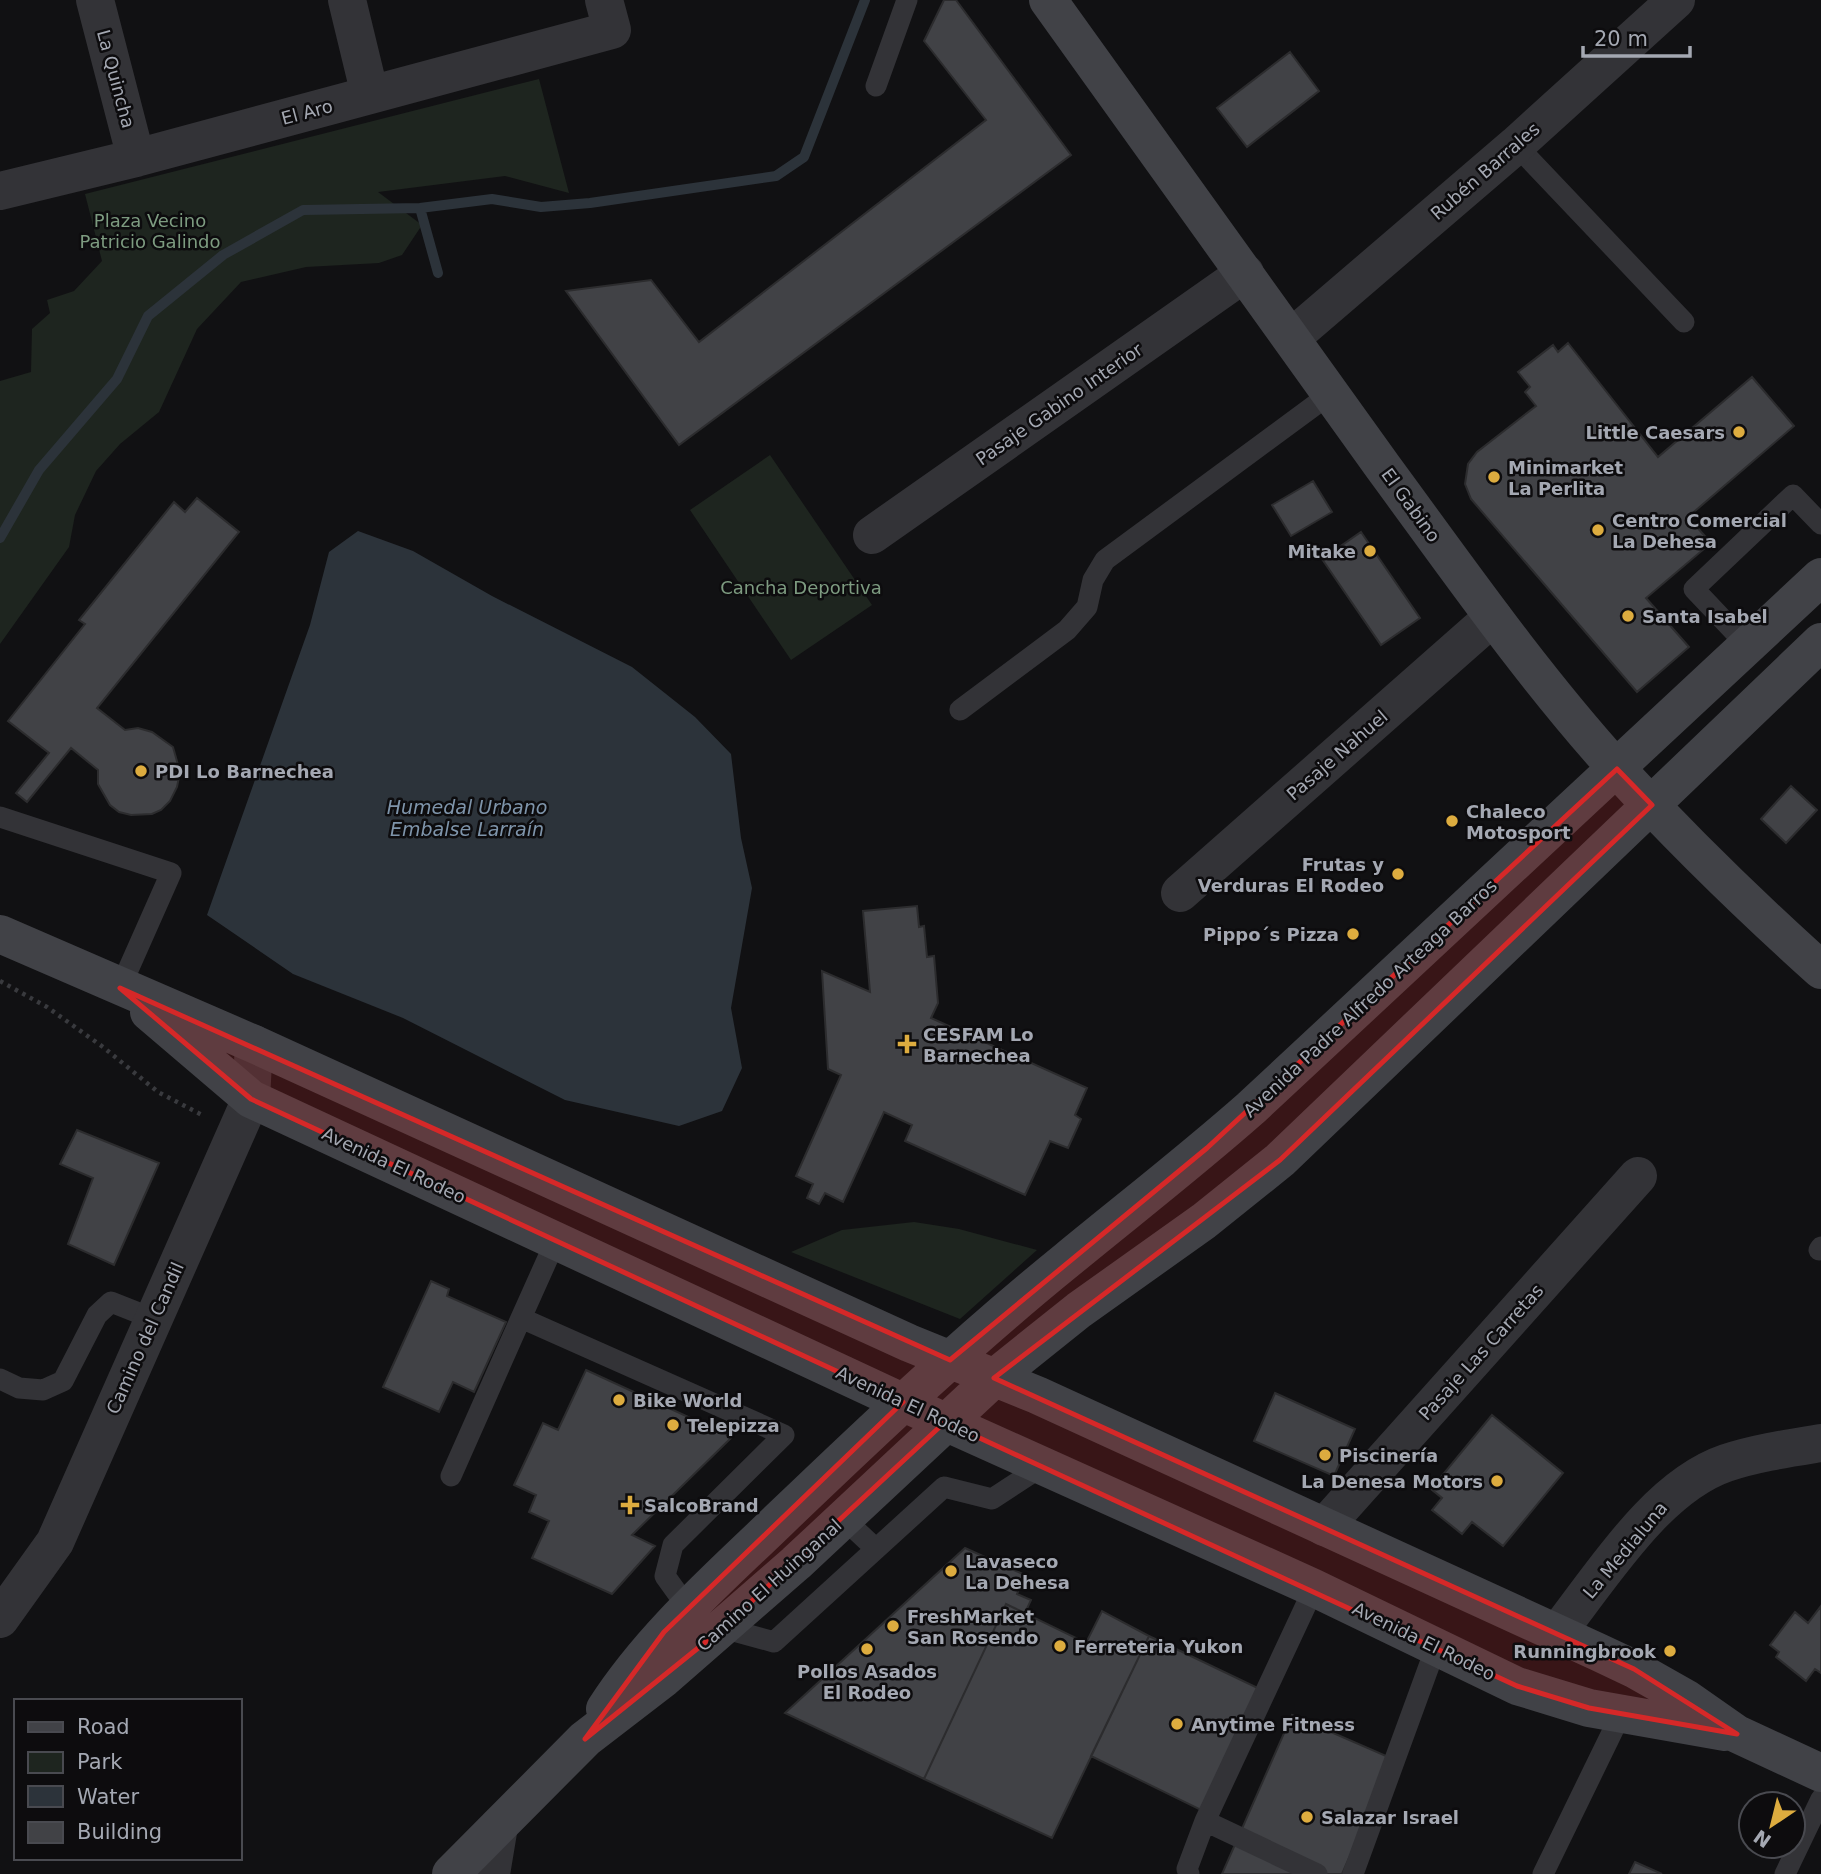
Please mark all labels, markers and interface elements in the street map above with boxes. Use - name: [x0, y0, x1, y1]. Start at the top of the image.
- scale bar: [1583, 14, 1690, 58]
- street label: La Quincha: [93, 27, 139, 131]
- text: 20 m: [1594, 27, 1648, 51]
- street label: El Aro: [279, 95, 335, 129]
- street label: Rubén Barrales: [1426, 118, 1544, 224]
- park label: Plaza Vecino Patricio Galindo: [80, 210, 221, 252]
- street label: Pasaje Gabino Interior: [972, 338, 1147, 470]
- place label: Little Caesars: [1585, 422, 1725, 443]
- marker: Little Caesars: [1731, 424, 1747, 440]
- place label: Minimarket La Perlita: [1508, 457, 1624, 499]
- street label: El Gabino: [1377, 464, 1445, 546]
- marker: Minimarket La Perlita: [1486, 469, 1502, 485]
- place label: Centro Comercial La Dehesa: [1612, 510, 1787, 552]
- marker: Centro Comercial La Dehesa: [1590, 522, 1606, 538]
- place label: Mitake: [1287, 541, 1356, 562]
- marker: Mitake: [1362, 543, 1378, 559]
- park label: Cancha Deportiva: [720, 577, 882, 598]
- place label: Santa Isabel: [1642, 606, 1768, 627]
- marker: Santa Isabel: [1620, 608, 1636, 624]
- street label: Pasaje Nahuel: [1282, 706, 1392, 804]
- place label: PDI Lo Barnechea: [155, 761, 334, 782]
- marker: PDI Lo Barnechea: [133, 763, 149, 779]
- water label: Humedal Urbano Embalse Larraín: [387, 796, 547, 840]
- place label: Chaleco Motosport: [1466, 801, 1571, 843]
- marker: Chaleco Motosport: [1444, 813, 1460, 829]
- place label: Frutas y Verduras El Rodeo: [1198, 854, 1384, 896]
- marker: Frutas y Verduras El Rodeo: [1390, 866, 1406, 882]
- street label: Avenida Padre Alfredo Arteaga Barros: [1239, 875, 1501, 1121]
- place label: Pippo´s Pizza: [1203, 924, 1339, 945]
- marker: Pippo´s Pizza: [1345, 926, 1361, 942]
- place label: CESFAM Lo Barnechea: [923, 1024, 1034, 1066]
- marker: CESFAM Lo Barnechea: [897, 1034, 917, 1054]
- street label: Avenida El Rodeo: [319, 1123, 469, 1207]
- street label: Camino del Candil: [102, 1259, 188, 1417]
- street label: Pasaje Las Carretas: [1414, 1280, 1548, 1424]
- street label: Avenida El Rodeo: [833, 1362, 983, 1446]
- place label: Bike World: [633, 1390, 742, 1411]
- marker: Bike World: [611, 1392, 627, 1408]
- place label: Telepizza: [687, 1415, 780, 1436]
- marker: Telepizza: [665, 1417, 681, 1433]
- place label: Piscinería: [1339, 1445, 1438, 1466]
- marker: Piscinería: [1317, 1447, 1333, 1463]
- place label: La Denesa Motors: [1301, 1471, 1483, 1492]
- marker: La Denesa Motors: [1489, 1473, 1505, 1489]
- place label: SalcoBrand: [644, 1495, 759, 1516]
- marker: SalcoBrand: [622, 1497, 638, 1513]
- street label: La Medialuna: [1578, 1497, 1672, 1603]
- street label: Camino El Huinganal: [692, 1514, 846, 1656]
- place label: Lavaseco La Dehesa: [965, 1551, 1070, 1593]
- marker: Lavaseco La Dehesa: [943, 1563, 959, 1579]
- street label: Avenida El Rodeo: [1349, 1597, 1499, 1685]
- place label: FreshMarket San Rosendo: [907, 1606, 1038, 1648]
- marker: FreshMarket San Rosendo: [885, 1618, 901, 1634]
- place label: Ferreteria Yukon: [1074, 1636, 1243, 1657]
- marker: Ferreteria Yukon: [1052, 1638, 1068, 1654]
- marker: Pollos Asados El Rodeo: [859, 1641, 875, 1657]
- place label: Runningbrook: [1513, 1641, 1657, 1662]
- marker: Runningbrook: [1662, 1643, 1678, 1659]
- place label: Pollos Asados El Rodeo: [797, 1661, 937, 1703]
- legend: [14, 1699, 242, 1860]
- place label: Anytime Fitness: [1191, 1714, 1355, 1735]
- text: Road: [77, 1715, 130, 1739]
- marker: Anytime Fitness: [1169, 1716, 1185, 1732]
- text: Park: [77, 1750, 123, 1774]
- text: Water: [77, 1785, 139, 1809]
- north arrow: [1737, 1790, 1807, 1860]
- place label: Salazar Israel: [1321, 1807, 1459, 1828]
- marker: Salazar Israel: [1299, 1809, 1315, 1825]
- text: Building: [77, 1820, 162, 1844]
- text: N: [1749, 1825, 1775, 1852]

